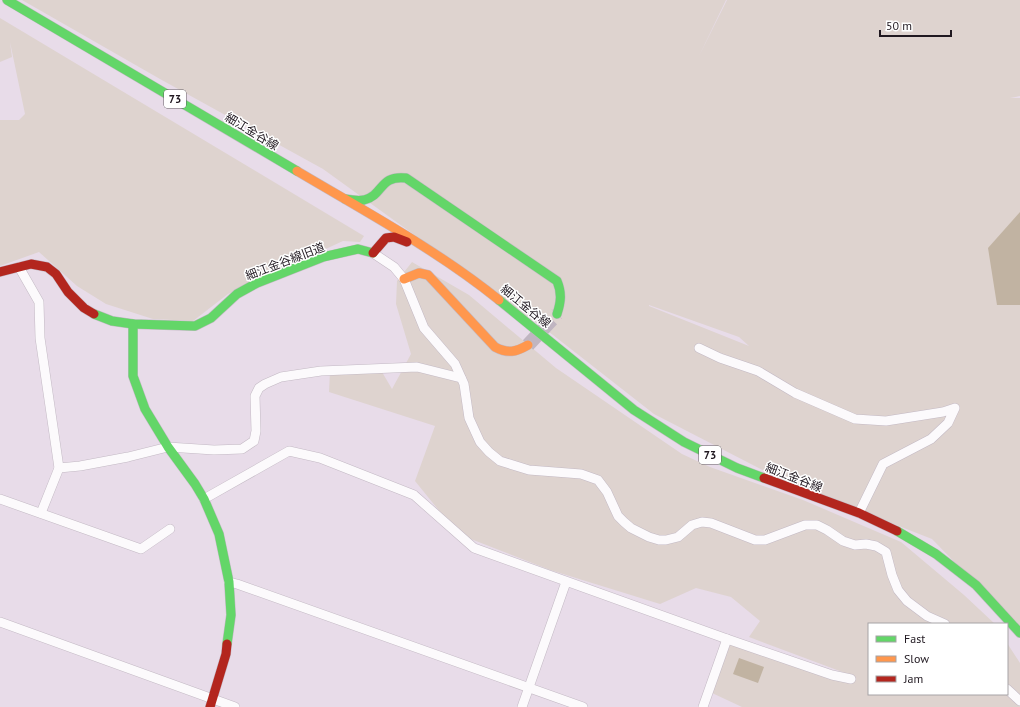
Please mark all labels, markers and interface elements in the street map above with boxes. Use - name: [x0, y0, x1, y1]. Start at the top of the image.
- scale bar: [880, 12, 951, 38]
- text: 50 m: [886, 18, 912, 33]
- road number: 73: [164, 90, 186, 108]
- street label: 細江金谷線: [222, 109, 282, 153]
- street label: 細江金谷線旧道: [243, 239, 327, 283]
- street label: 細江金谷線: [498, 281, 554, 331]
- road number: 73: [699, 446, 721, 464]
- street label: 細江金谷線: [763, 459, 825, 495]
- legend: [868, 623, 1008, 695]
- text: Fast: [904, 631, 925, 646]
- text: Slow: [904, 651, 929, 666]
- text: Jam: [903, 671, 923, 686]

